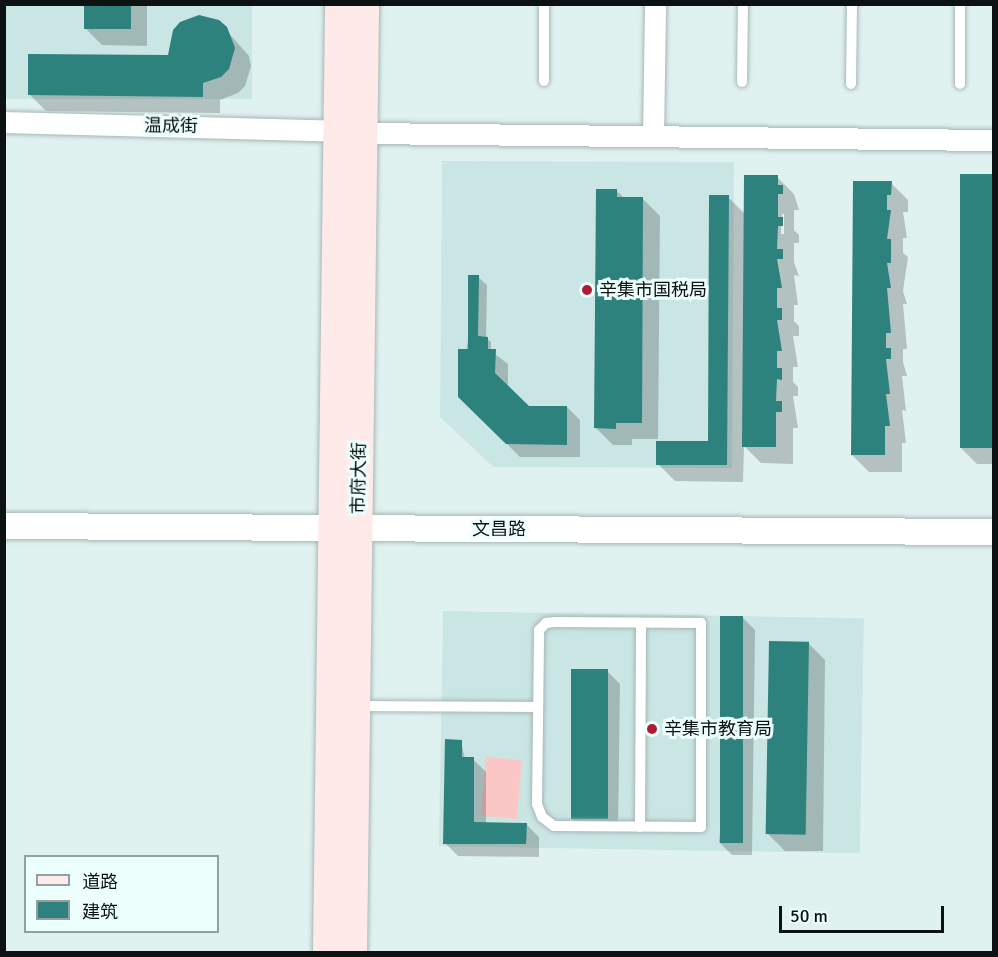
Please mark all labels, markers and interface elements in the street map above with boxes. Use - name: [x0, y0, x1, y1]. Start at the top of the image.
- street label: 温成街: [144, 115, 198, 137]
- place label: 辛集市国税局: [599, 279, 707, 301]
- marker: 辛集市国税局: [580, 283, 594, 297]
- street label: 市府大街: [348, 442, 370, 514]
- street label: 文昌路: [472, 518, 526, 540]
- place label: 辛集市教育局: [664, 718, 772, 740]
- marker: 辛集市教育局: [645, 722, 659, 736]
- legend: [24, 855, 219, 933]
- text: 道路: [82, 871, 118, 893]
- scale bar: [782, 894, 947, 932]
- text: 建筑: [82, 901, 118, 923]
- text: 50 m: [790, 905, 828, 927]

